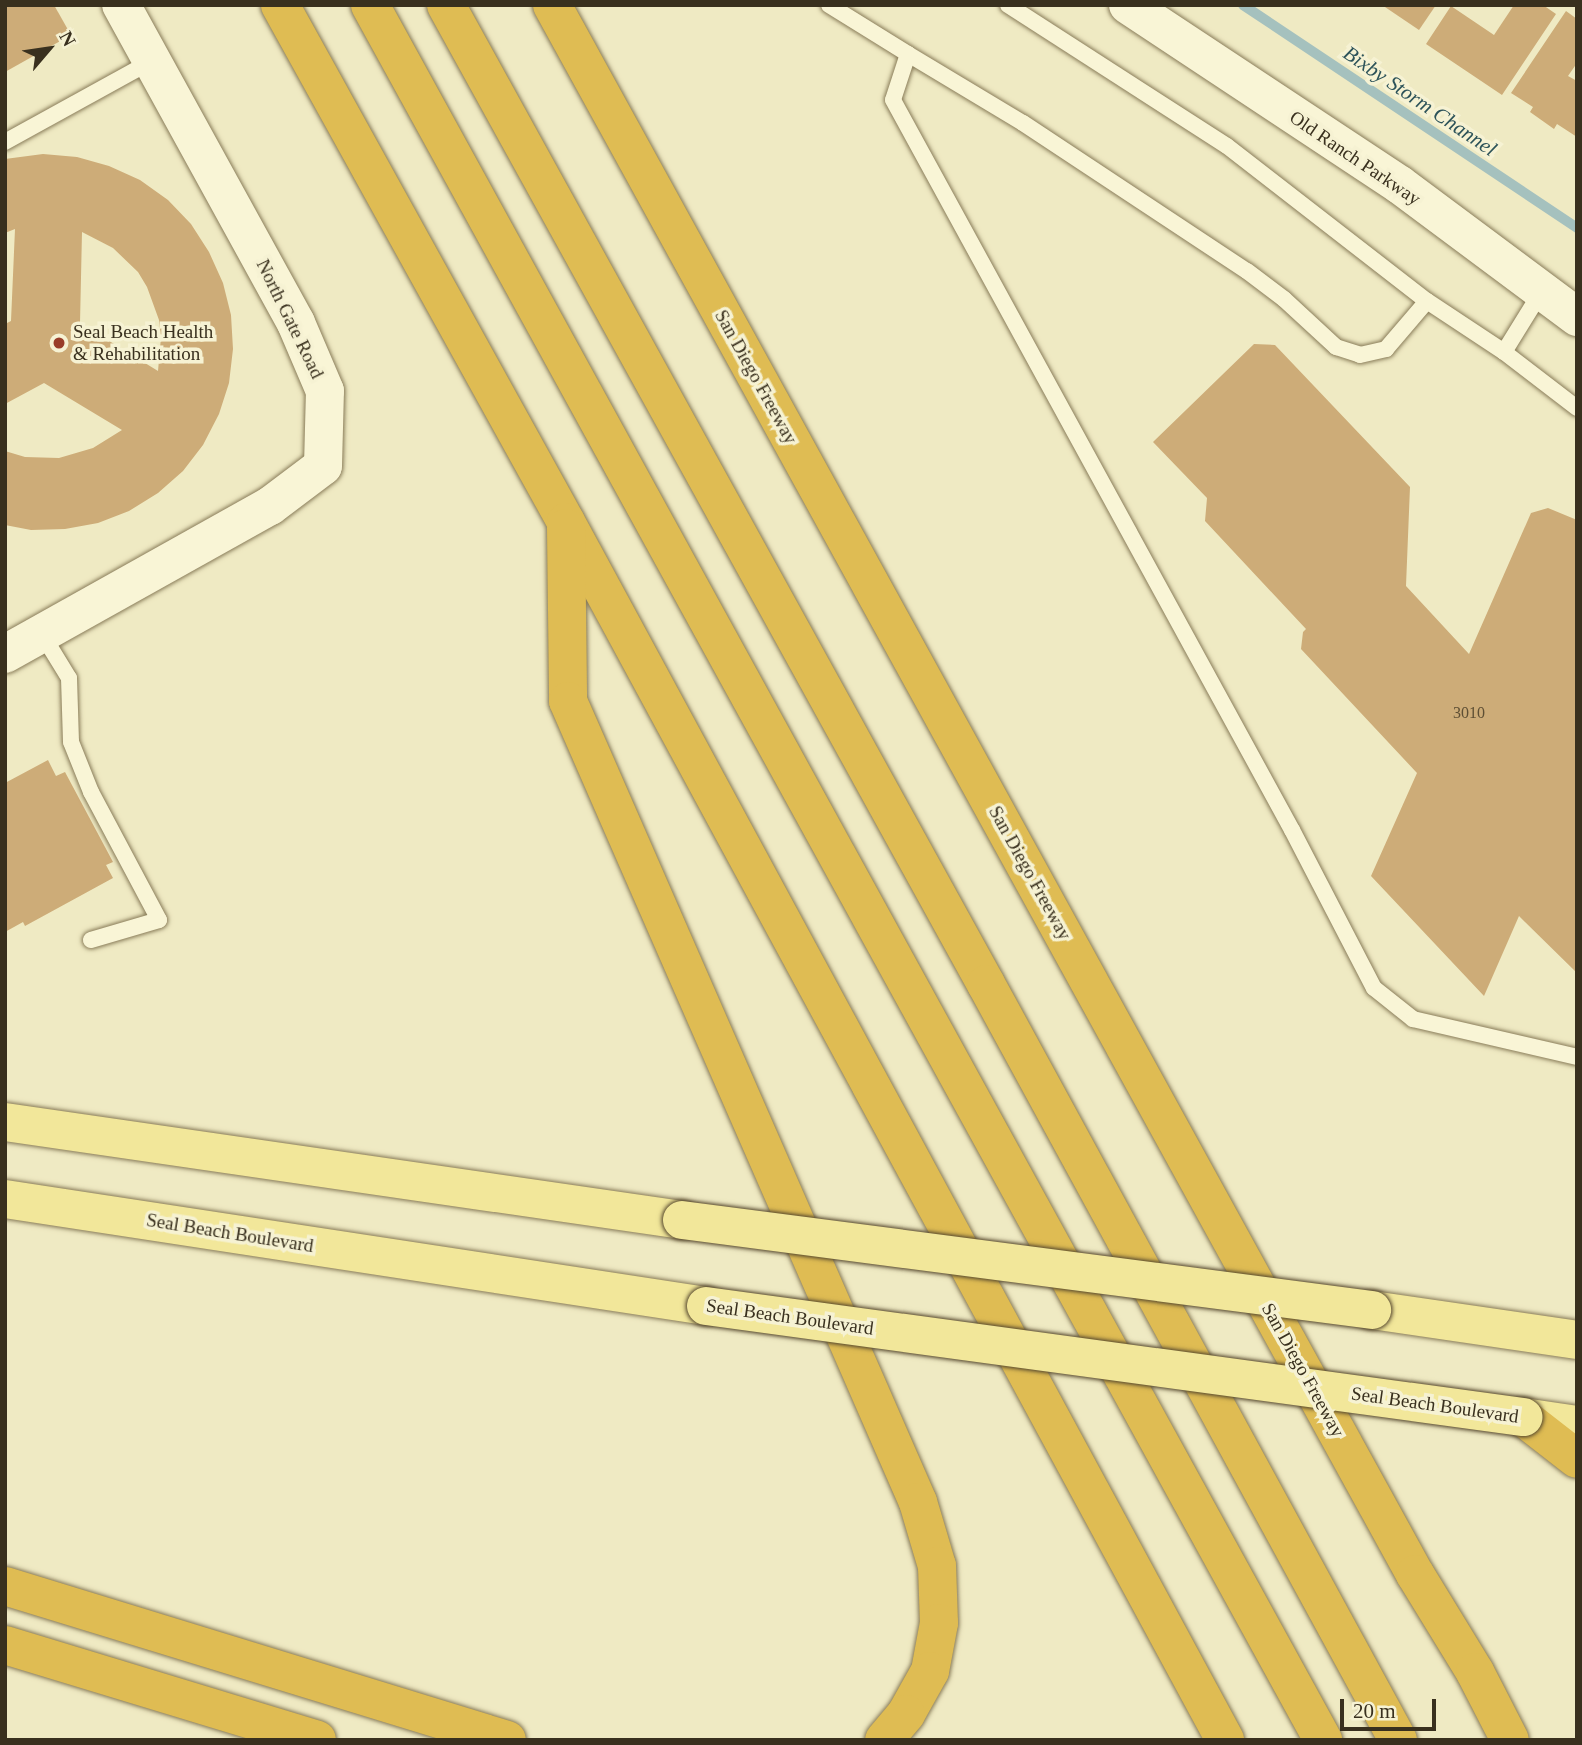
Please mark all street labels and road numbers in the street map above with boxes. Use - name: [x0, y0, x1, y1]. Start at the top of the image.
- street label: Old Ranch Parkway: [1285, 106, 1425, 210]
- street label: North Gate Road: [251, 256, 329, 382]
- street label: San Diego Freeway: [710, 306, 802, 448]
- street label: San Diego Freeway: [984, 802, 1076, 944]
- street label: Seal Beach Boulevard: [145, 1209, 315, 1257]
- street label: Seal Beach Boulevard: [705, 1294, 875, 1340]
- street label: San Diego Freeway: [1257, 1299, 1349, 1441]
- street label: Seal Beach Boulevard: [1350, 1382, 1520, 1428]

